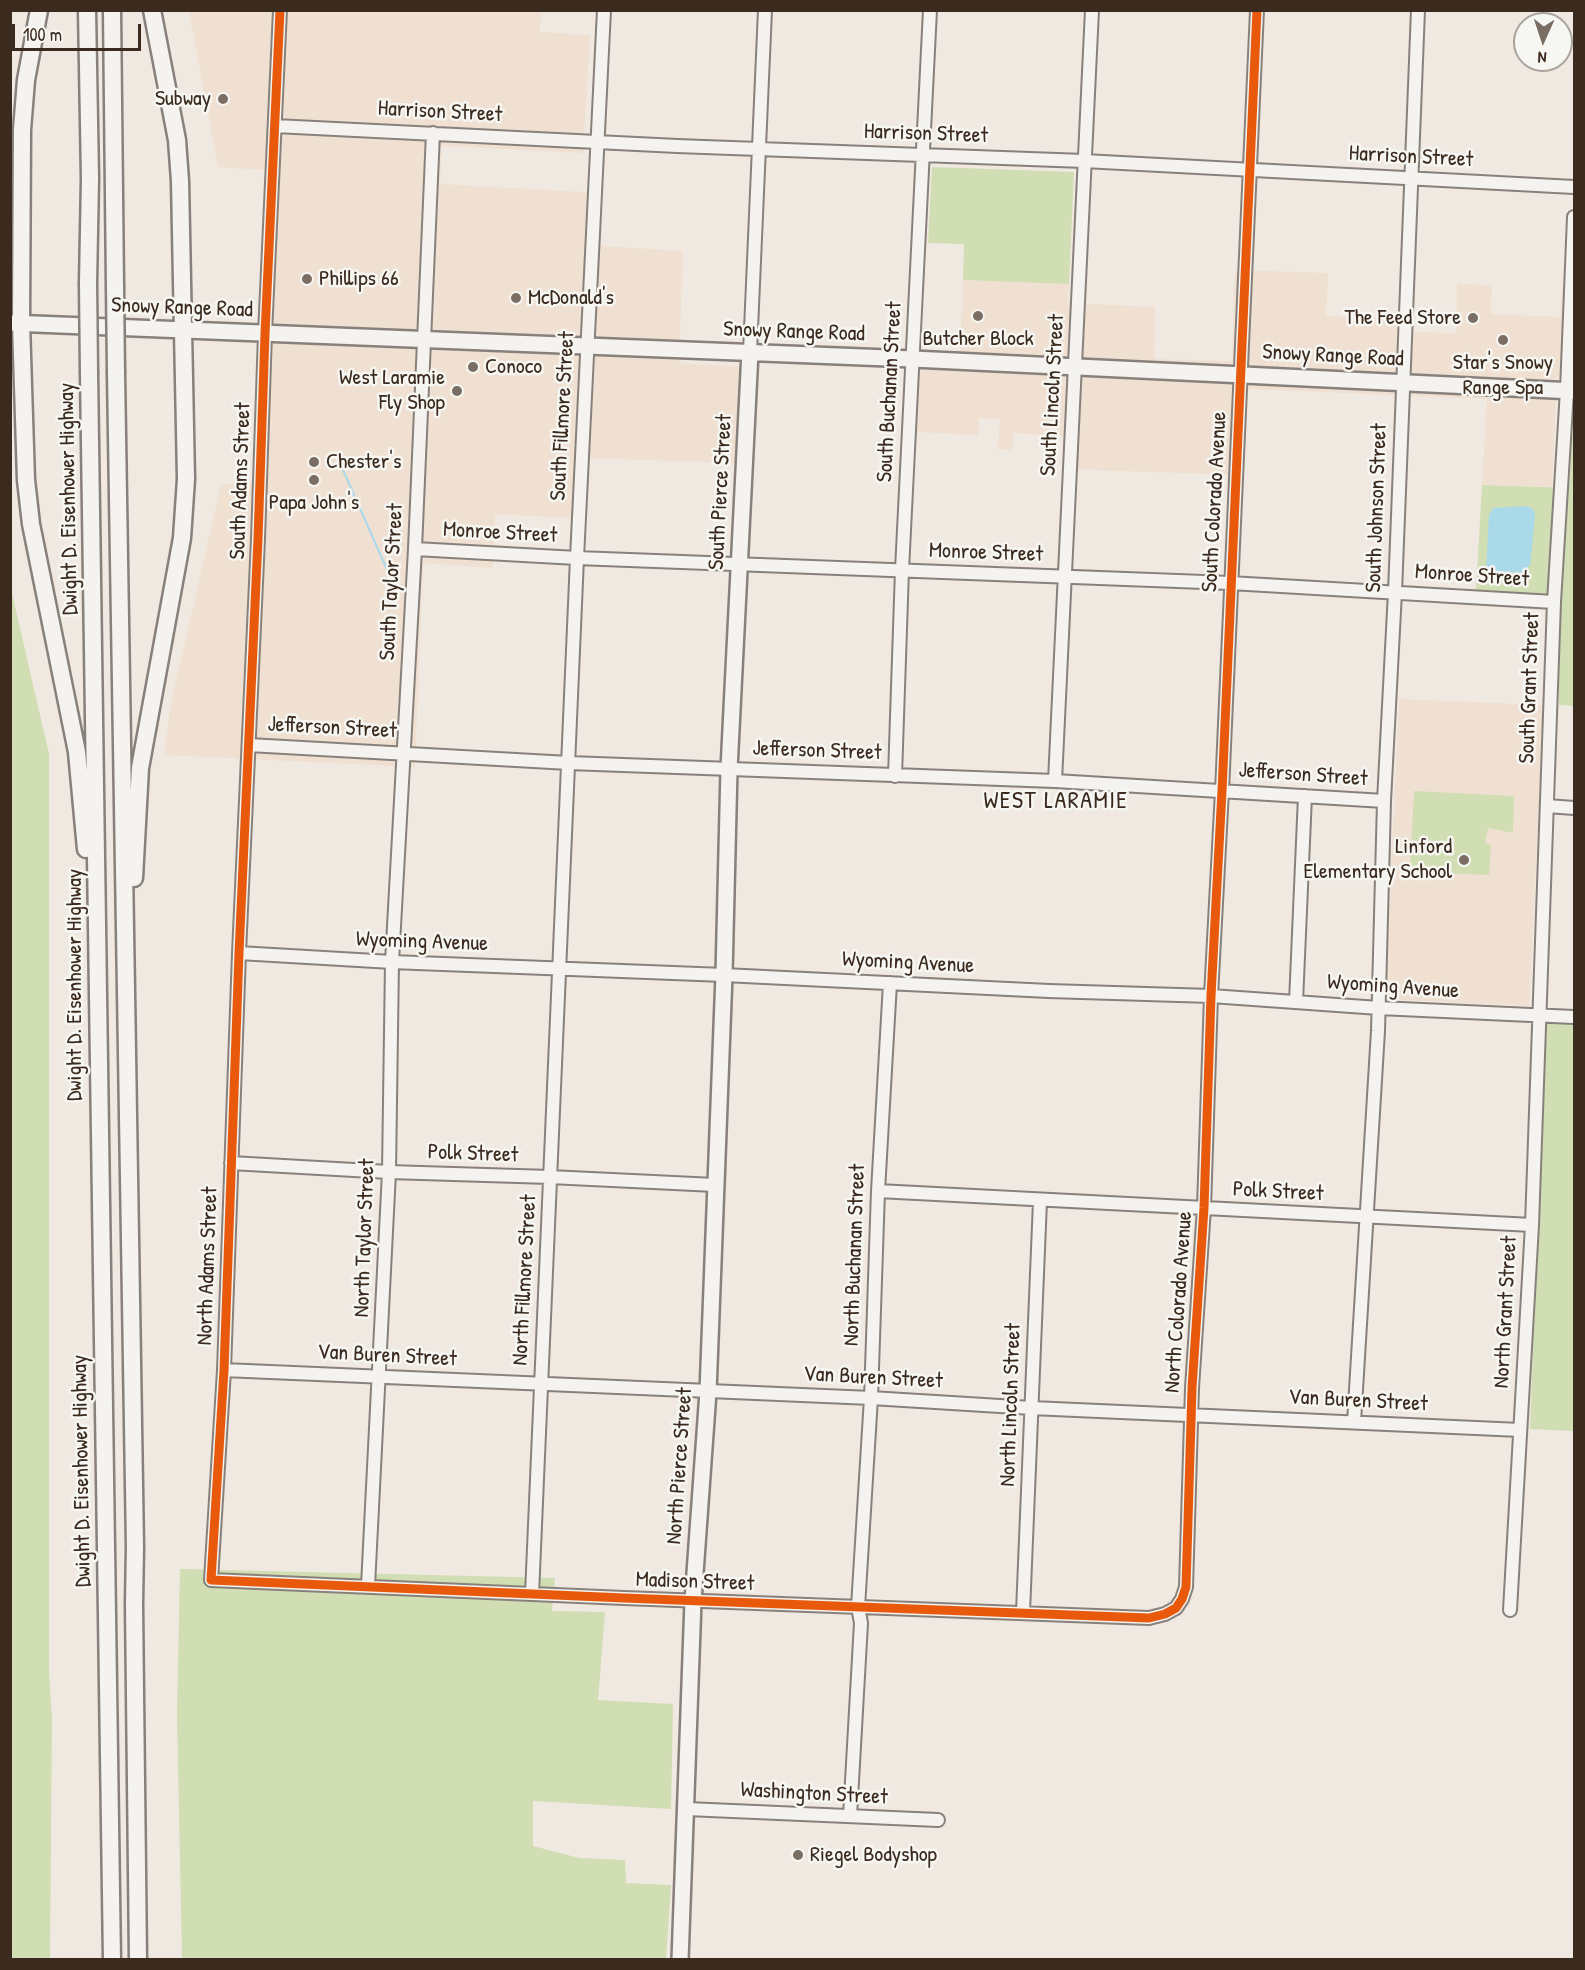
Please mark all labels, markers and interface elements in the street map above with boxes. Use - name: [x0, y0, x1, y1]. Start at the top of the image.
- scale bar: [15, 12, 144, 50]
- north arrow: [1513, 12, 1573, 72]
- text: 100 m: [23, 22, 62, 47]
- text: N: [1537, 47, 1547, 69]
- place label: Subway: [155, 86, 211, 112]
- marker: Subway: [216, 92, 230, 106]
- street label: Harrison Street: [377, 96, 503, 128]
- street label: Harrison Street: [863, 119, 989, 149]
- street label: Harrison Street: [1348, 141, 1474, 173]
- place label: Phillips 66: [319, 266, 399, 292]
- marker: Phillips 66: [300, 272, 314, 286]
- place label: McDonald's: [528, 285, 614, 311]
- marker: McDonald's: [509, 291, 523, 305]
- street label: Snowy Range Road: [111, 292, 253, 324]
- street label: South Buchanan Street: [872, 301, 908, 483]
- place label: The Feed Store: [1344, 305, 1461, 331]
- marker: Butcher Block: [971, 309, 985, 323]
- marker: The Feed Store: [1466, 311, 1480, 325]
- street label: South Lincoln Street: [1036, 313, 1070, 477]
- street label: Snowy Range Road: [723, 316, 865, 348]
- place label: Butcher Block: [922, 326, 1034, 352]
- street label: South Fillmore Street: [545, 331, 581, 501]
- marker: Star's Snowy Range Spa: [1496, 333, 1510, 347]
- street label: Snowy Range Road: [1262, 339, 1404, 373]
- place label: Star's Snowy Range Spa: [1453, 350, 1553, 402]
- place label: Conoco: [485, 354, 542, 380]
- marker: Conoco: [466, 360, 480, 374]
- place label: West Laramie Fly Shop: [339, 365, 445, 416]
- street label: Dwight D. Eisenhower Highway: [54, 383, 84, 615]
- marker: West Laramie Fly Shop: [450, 384, 464, 398]
- street label: South Adams Street: [225, 402, 257, 560]
- street label: South Colorado Avenue: [1197, 411, 1233, 593]
- street label: South Pierce Street: [704, 413, 738, 571]
- street label: South Johnson Street: [1361, 423, 1393, 593]
- place label: Chester's: [326, 449, 401, 475]
- marker: Chester's: [307, 455, 321, 469]
- marker: Papa John's: [307, 473, 321, 487]
- place label: Papa John's: [269, 490, 359, 516]
- street label: South Taylor Street: [375, 503, 409, 661]
- street label: Monroe Street: [442, 517, 558, 549]
- street label: Monroe Street: [928, 538, 1044, 568]
- street label: Monroe Street: [1414, 559, 1530, 593]
- street label: South Grant Street: [1514, 612, 1546, 764]
- street label: Jefferson Street: [267, 711, 397, 745]
- street label: Jefferson Street: [752, 736, 882, 766]
- street label: Jefferson Street: [1238, 757, 1368, 793]
- district label: WEST LARAMIE: [984, 788, 1128, 816]
- place label: Linford Elementary School: [1304, 834, 1452, 885]
- marker: Linford Elementary School: [1457, 853, 1471, 867]
- street label: Dwight D. Eisenhower Highway: [62, 869, 88, 1101]
- street label: Wyoming Avenue: [355, 927, 489, 957]
- street label: Wyoming Avenue: [841, 946, 975, 980]
- street label: Wyoming Avenue: [1326, 969, 1460, 1005]
- street label: Polk Street: [427, 1139, 519, 1169]
- street label: North Taylor Street: [349, 1158, 381, 1318]
- street label: North Buchanan Street: [839, 1164, 871, 1346]
- street label: Polk Street: [1232, 1176, 1324, 1208]
- street label: North Adams Street: [192, 1186, 224, 1346]
- street label: North Fillmore Street: [507, 1194, 543, 1366]
- street label: North Colorado Avenue: [1159, 1210, 1199, 1394]
- street label: North Grant Street: [1489, 1235, 1523, 1389]
- street label: North Lincoln Street: [995, 1323, 1027, 1487]
- street label: Van Buren Street: [317, 1339, 457, 1373]
- street label: Dwight D. Eisenhower Highway: [67, 1355, 97, 1587]
- street label: Van Buren Street: [803, 1361, 943, 1395]
- street label: Van Buren Street: [1288, 1384, 1428, 1418]
- street label: North Pierce Street: [661, 1387, 699, 1545]
- street label: Madison Street: [635, 1567, 755, 1597]
- street label: Washington Street: [740, 1777, 888, 1811]
- place label: Riegel Bodyshop: [810, 1842, 937, 1868]
- marker: Riegel Bodyshop: [791, 1848, 805, 1862]

